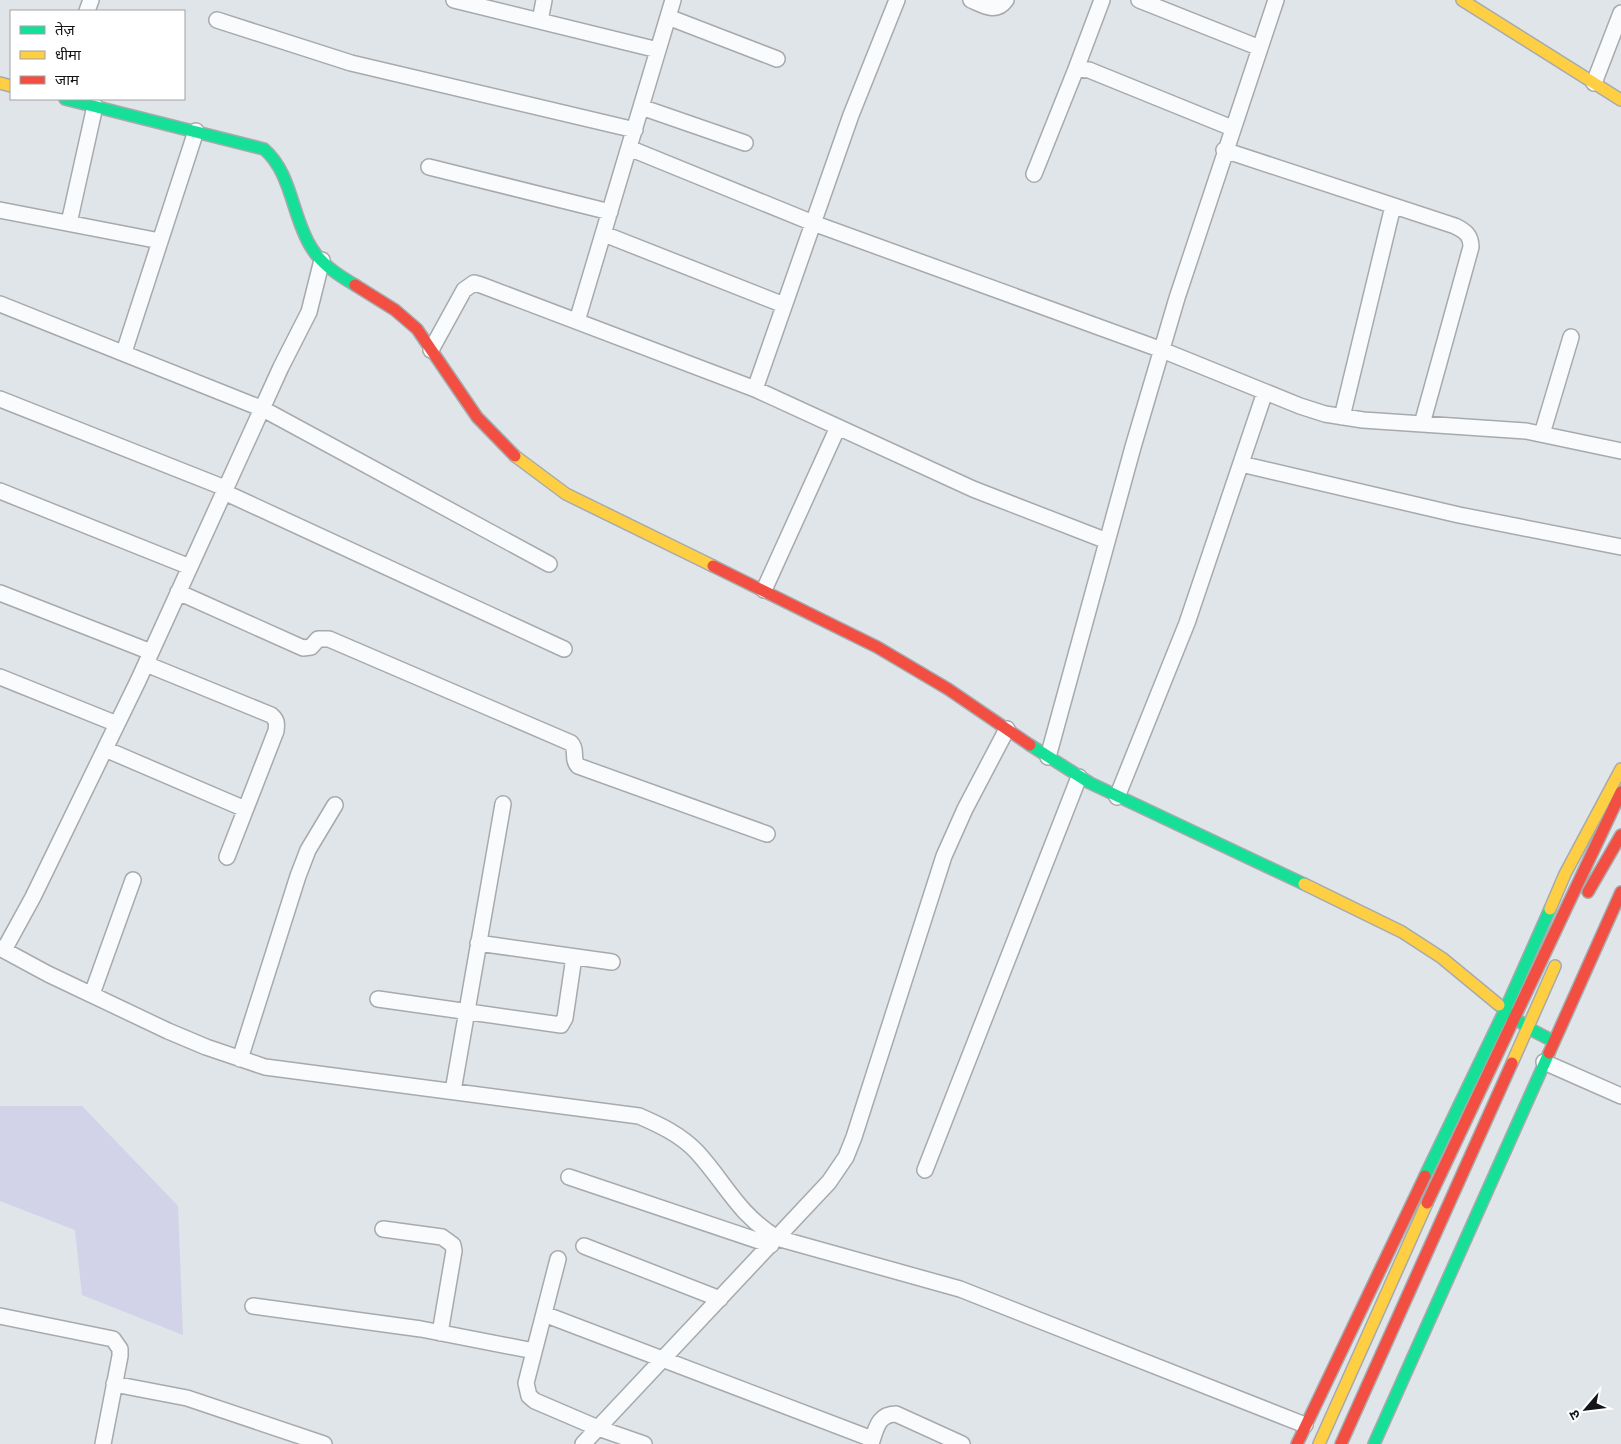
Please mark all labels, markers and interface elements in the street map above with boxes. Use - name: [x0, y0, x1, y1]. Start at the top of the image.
- legend: [10, 10, 185, 100]
- text: तेज़: [55, 21, 76, 38]
- text: धीमा: [55, 46, 82, 63]
- text: जाम: [55, 71, 80, 88]
- north arrow: [1561, 1384, 1611, 1434]
- text: उ: [1565, 1407, 1584, 1422]

